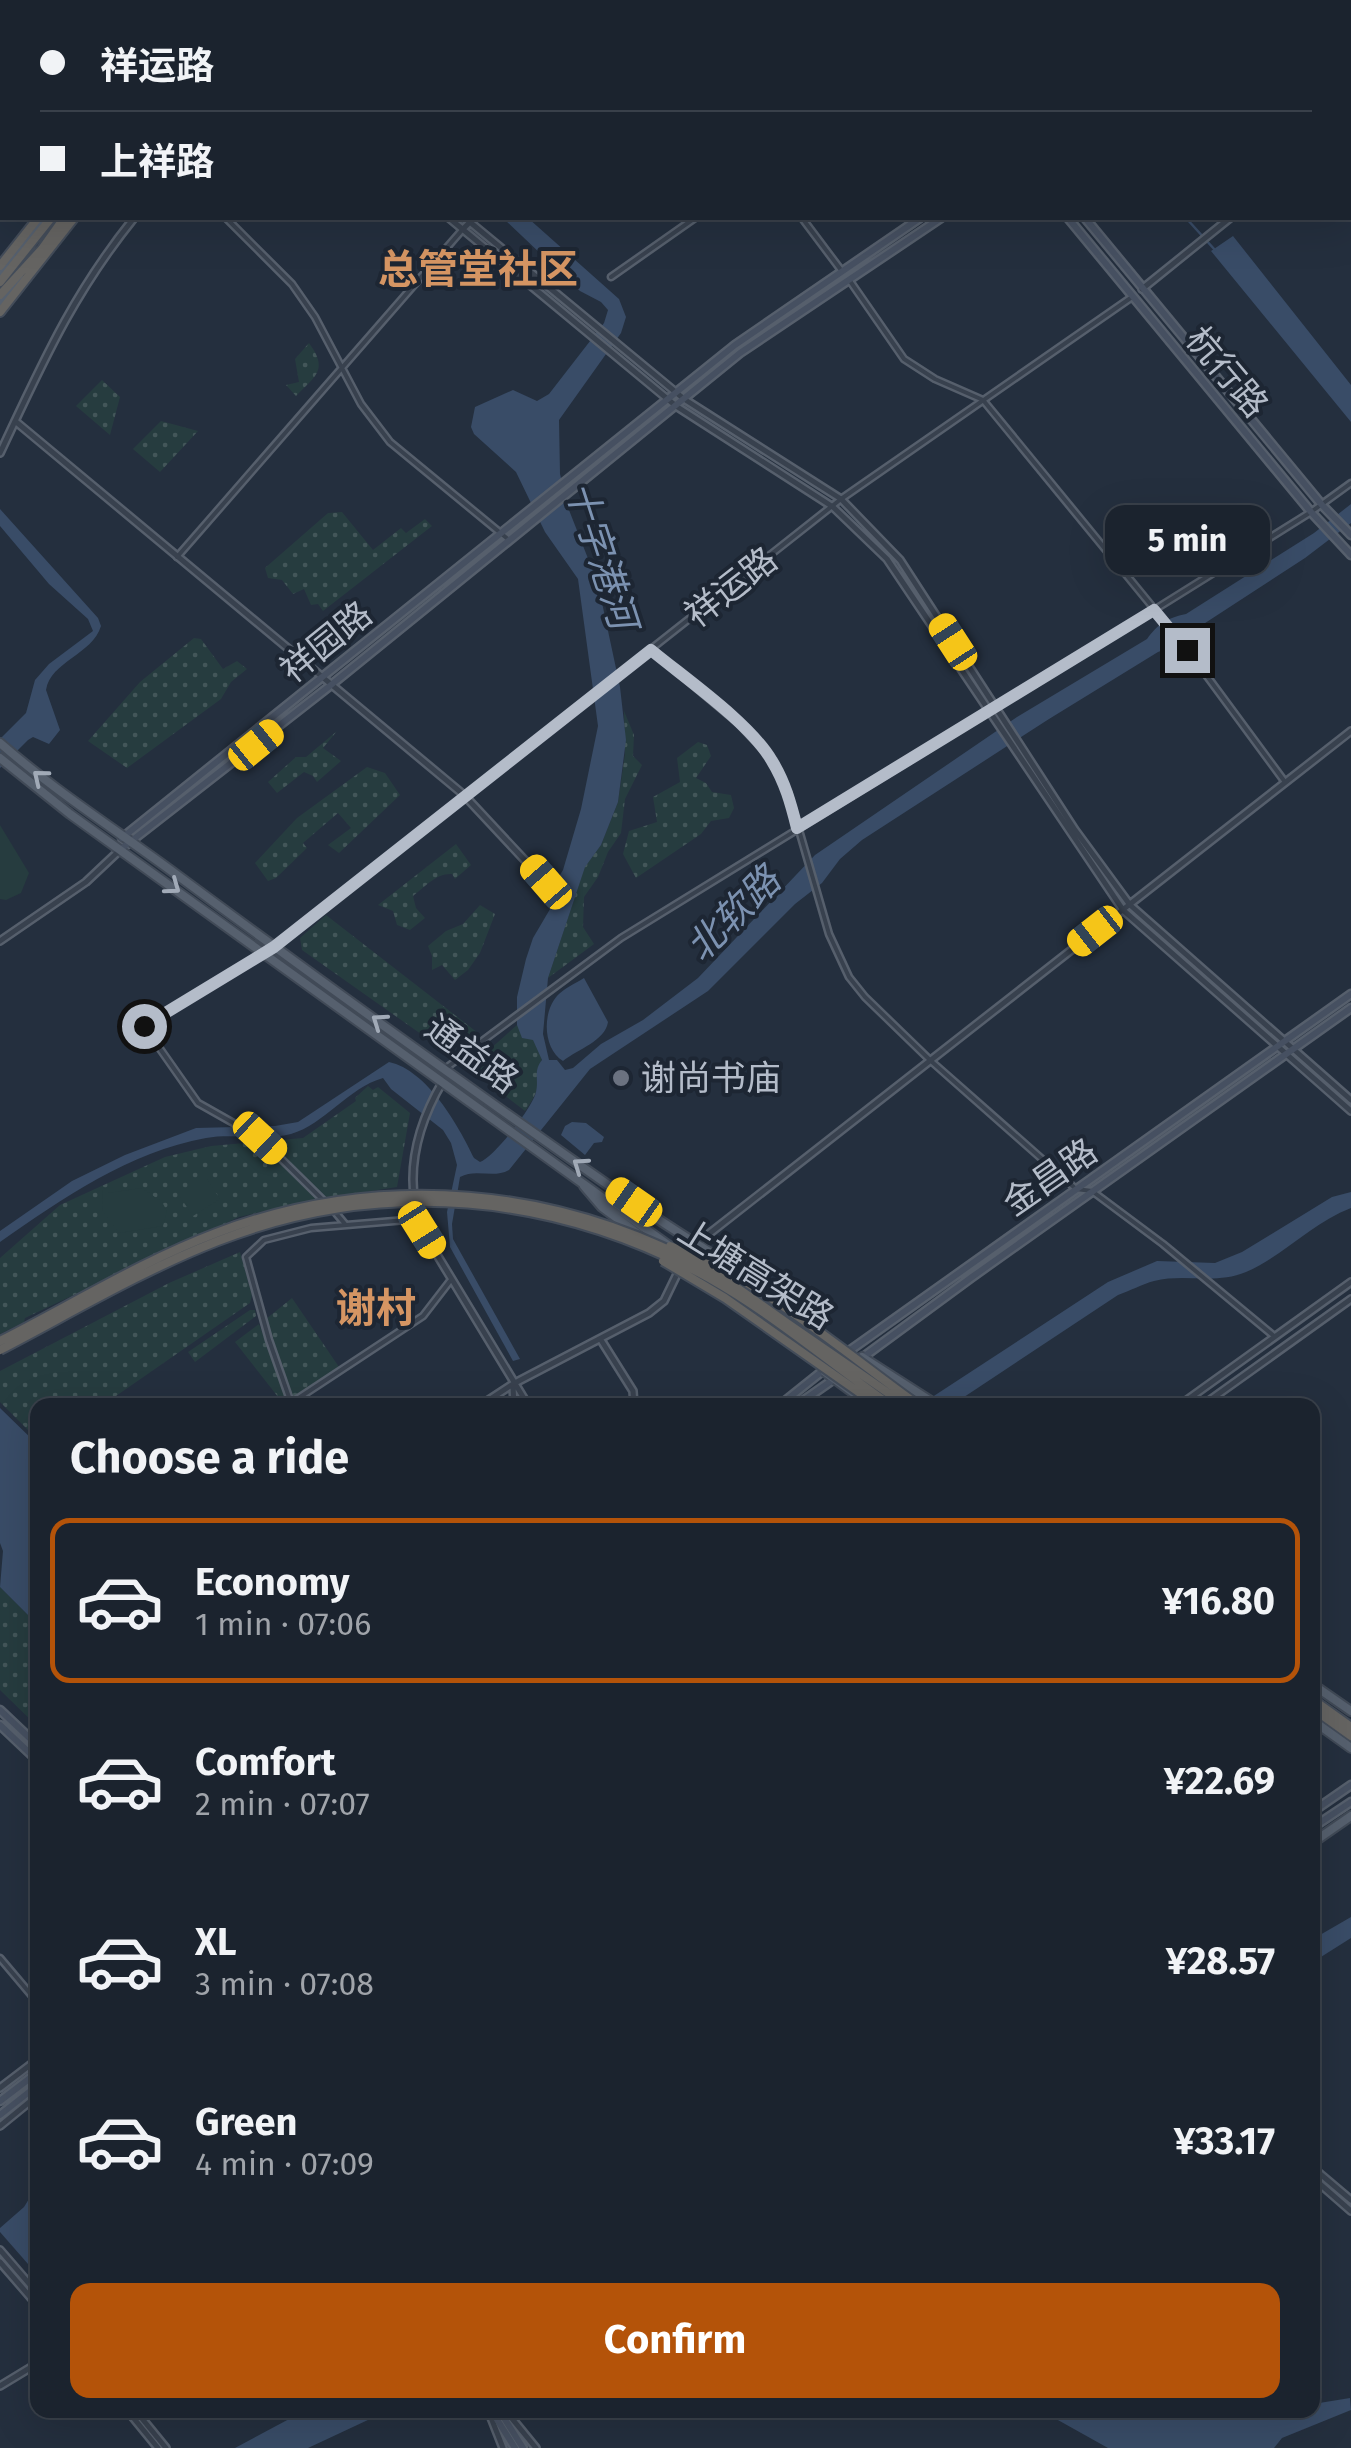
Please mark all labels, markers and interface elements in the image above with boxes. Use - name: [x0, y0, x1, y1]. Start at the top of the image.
- text: 祥运路: [100, 43, 214, 89]
- text: 上祥路: [100, 139, 214, 185]
- district label: 总管堂社区: [378, 246, 578, 294]
- street label: 杭行路: [1177, 318, 1277, 426]
- water label: 十字港河: [556, 476, 649, 641]
- callout: 5 min: [1104, 505, 1270, 575]
- text: 5 min: [1148, 521, 1227, 559]
- street label: 祥运路: [677, 538, 785, 636]
- street label: 祥园路: [272, 593, 380, 691]
- car: [924, 609, 982, 675]
- route end: [1165, 628, 1210, 673]
- car: [223, 714, 289, 776]
- one-way arrow: [33, 771, 51, 788]
- car: [515, 850, 577, 914]
- water label: 北软路: [676, 855, 792, 971]
- one-way arrow: [162, 875, 180, 893]
- car: [1062, 901, 1128, 961]
- route start: [122, 1004, 167, 1049]
- street label: 通益路: [417, 1006, 527, 1102]
- one-way arrow: [371, 1015, 390, 1033]
- place label: 谢尚书庙: [641, 1057, 781, 1099]
- marker: 谢尚书庙: [610, 1067, 632, 1089]
- car: [228, 1107, 292, 1169]
- street label: 金昌路: [995, 1130, 1105, 1224]
- one-way arrow: [573, 1158, 592, 1177]
- car: [601, 1173, 667, 1231]
- car: [393, 1197, 451, 1263]
- street label: 上塘高架路: [671, 1210, 841, 1338]
- district label: 谢村: [336, 1285, 416, 1333]
- text: Choose a ride: [70, 1431, 349, 1485]
- icon: car: [75, 1556, 165, 1646]
- text: Economy: [195, 1559, 350, 1605]
- text: ¥16.80: [1162, 1578, 1275, 1624]
- text: 1 min · 07:06: [195, 1605, 371, 1643]
- icon: car: [75, 1736, 165, 1826]
- text: Comfort: [195, 1739, 336, 1785]
- text: ¥22.69: [1164, 1758, 1275, 1804]
- text: 2 min · 07:07: [195, 1785, 370, 1823]
- icon: car: [75, 1916, 165, 2006]
- text: XL: [195, 1919, 237, 1965]
- text: ¥28.57: [1166, 1938, 1275, 1984]
- text: 3 min · 07:08: [195, 1965, 374, 2003]
- icon: car: [75, 2096, 165, 2186]
- text: Green: [195, 2099, 298, 2145]
- text: ¥33.17: [1174, 2118, 1275, 2164]
- text: 4 min · 07:09: [195, 2145, 374, 2183]
- button: Confirm: [70, 2283, 1280, 2398]

